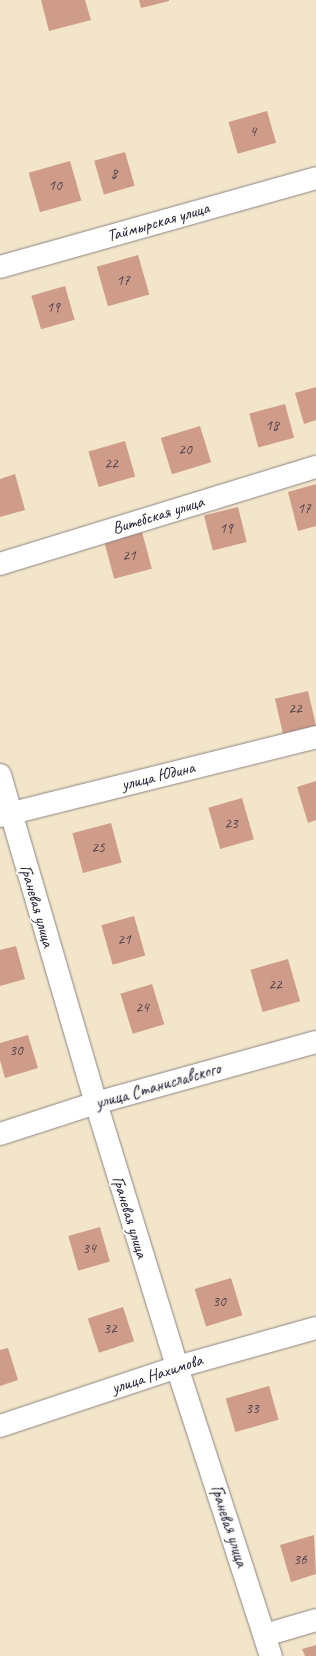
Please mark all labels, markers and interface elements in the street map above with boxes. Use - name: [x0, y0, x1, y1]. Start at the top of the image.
- house number: 4: [250, 123, 256, 141]
- house number: 8: [111, 165, 117, 183]
- house number: 10: [48, 177, 62, 195]
- street label: Таймырская улица: [104, 197, 212, 247]
- house number: 17: [116, 272, 130, 290]
- house number: 19: [46, 299, 60, 317]
- house number: 18: [265, 417, 279, 435]
- house number: 20: [178, 441, 192, 459]
- house number: 22: [104, 455, 118, 473]
- street label: Витебская улица: [109, 491, 207, 539]
- house number: 17: [297, 500, 311, 518]
- house number: 19: [219, 520, 233, 538]
- house number: 21: [122, 547, 136, 565]
- house number: 22: [288, 700, 302, 718]
- street label: улица Юдина: [119, 757, 197, 795]
- house number: 23: [224, 815, 238, 833]
- house number: 25: [91, 839, 105, 857]
- street label: Граневая улица: [15, 862, 59, 950]
- house number: 21: [117, 931, 131, 949]
- house number: 22: [268, 976, 282, 994]
- house number: 24: [135, 999, 149, 1017]
- house number: 30: [9, 1042, 23, 1060]
- street label: улица Станиславского: [93, 1058, 223, 1114]
- street label: Граневая улица: [108, 1173, 152, 1261]
- house number: 34: [82, 1240, 96, 1258]
- house number: 30: [212, 1293, 226, 1311]
- house number: 32: [103, 1320, 117, 1338]
- street label: улица Нахимова: [108, 1350, 206, 1398]
- house number: 33: [245, 1400, 259, 1418]
- street label: Граневая улица: [206, 1482, 252, 1570]
- house number: 36: [293, 1551, 307, 1569]

